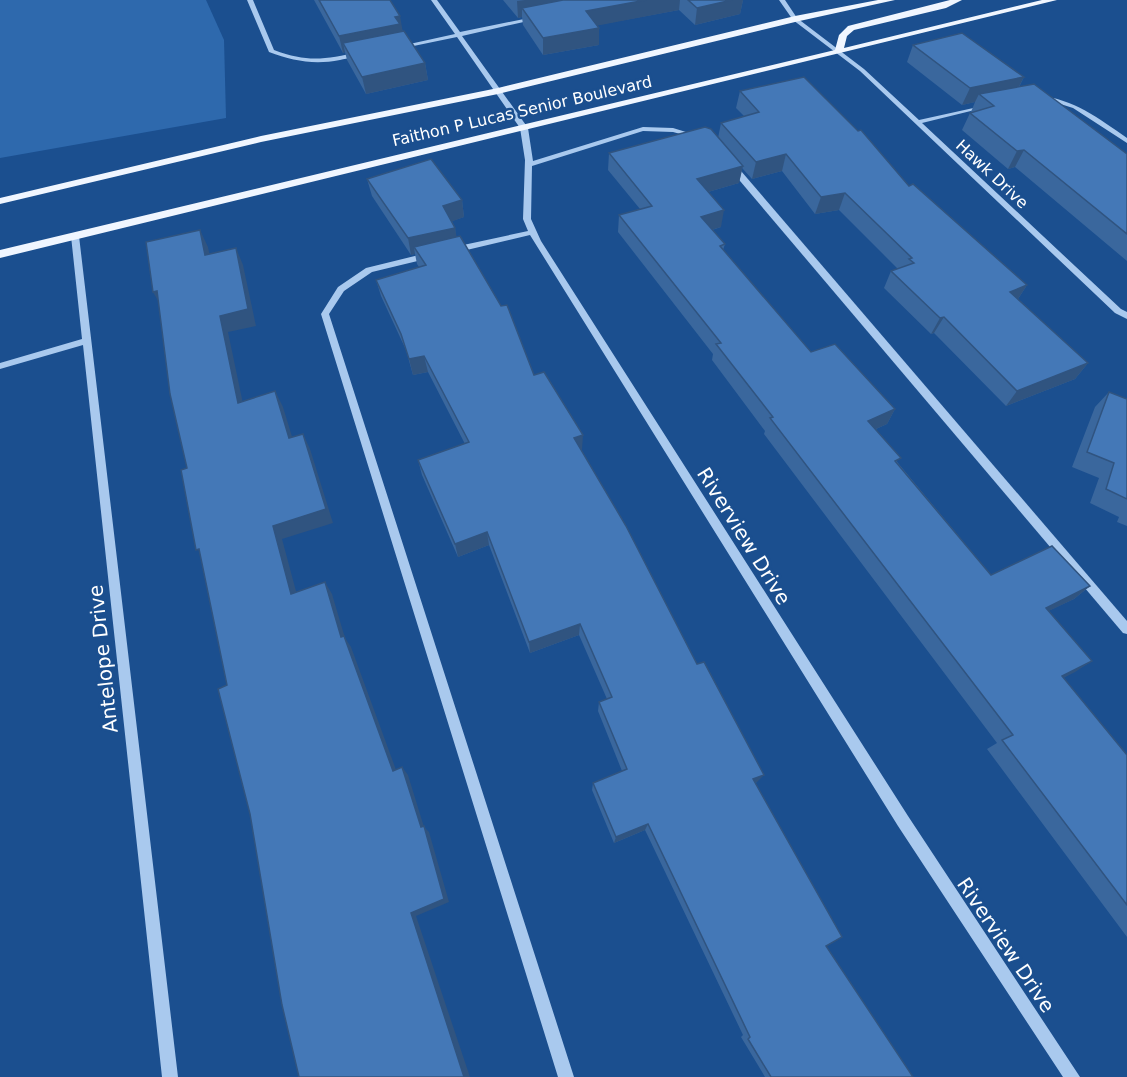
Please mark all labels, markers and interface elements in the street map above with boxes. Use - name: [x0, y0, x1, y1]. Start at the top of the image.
- street label: Faithon P Lucas Senior Boulevard: [390, 72, 654, 150]
- street label: Hawk Drive: [952, 136, 1032, 212]
- street label: Riverview Drive: [692, 463, 796, 609]
- street label: Antelope Drive: [83, 584, 123, 734]
- street label: Riverview Drive: [952, 873, 1060, 1017]

